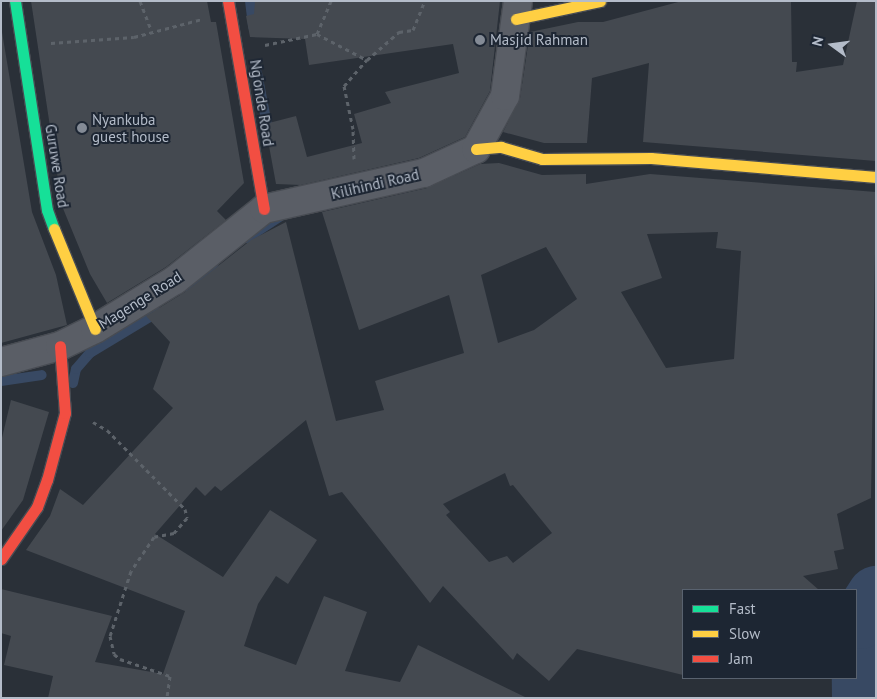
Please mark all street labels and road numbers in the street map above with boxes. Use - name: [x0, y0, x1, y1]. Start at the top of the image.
- street label: Ng'onde Road: [246, 58, 278, 148]
- street label: Guruwe Road: [41, 123, 73, 209]
- street label: Kilihindi Road: [329, 165, 421, 203]
- street label: Magenge Road: [95, 267, 185, 333]

